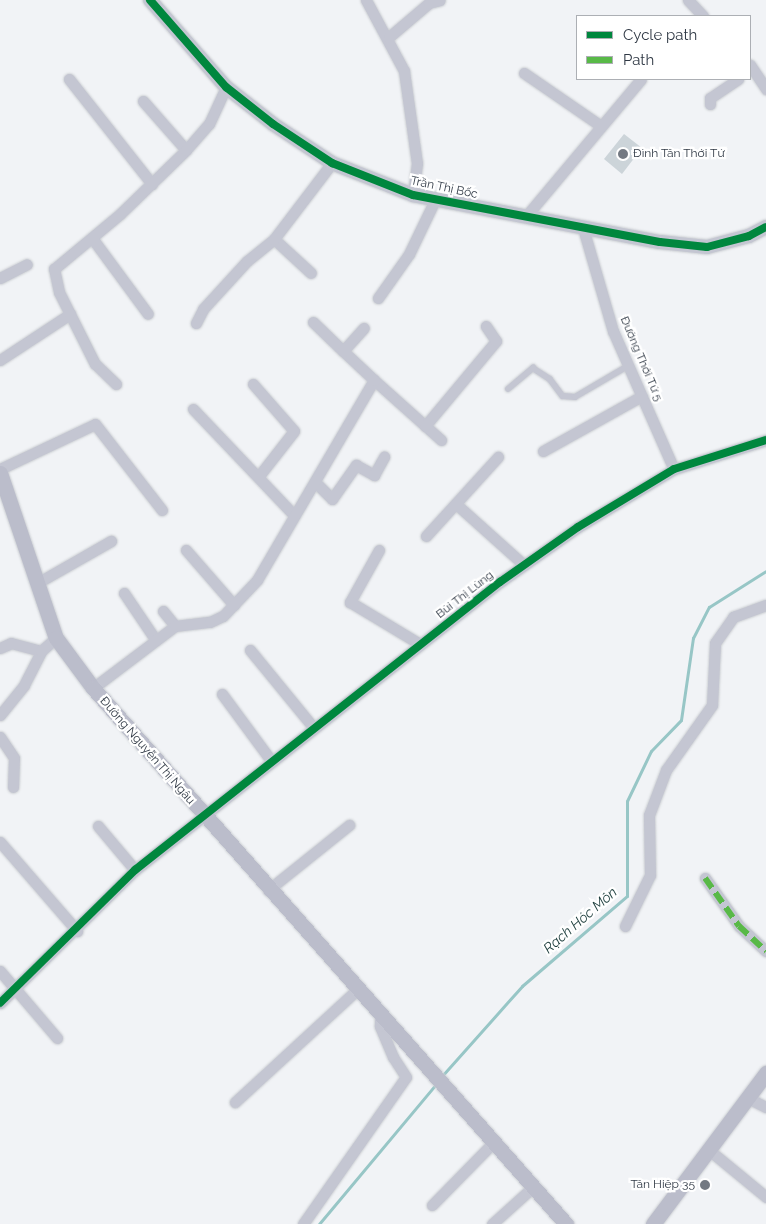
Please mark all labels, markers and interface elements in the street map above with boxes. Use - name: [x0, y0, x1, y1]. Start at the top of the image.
- legend: [576, 15, 751, 80]
- text: Cycle path: [623, 26, 697, 44]
- text: Path: [623, 51, 654, 69]
- place label: Đình Tân Thới Tứ: [633, 147, 726, 161]
- marker: Đình Tân Thới Tứ: [617, 148, 629, 160]
- street label: Trần Thị Bốc: [409, 174, 479, 202]
- street label: Đường Thới Tứ 5: [616, 314, 666, 404]
- street label: Bùi Thị Lùng: [433, 568, 497, 622]
- street label: Đường Nguyễn Thị Ngâu: [96, 694, 198, 808]
- water label: Rạch Hóc Môn: [540, 883, 620, 957]
- place label: Tân Hiệp 35: [630, 1178, 695, 1192]
- marker: Tân Hiệp 35: [699, 1179, 711, 1191]

